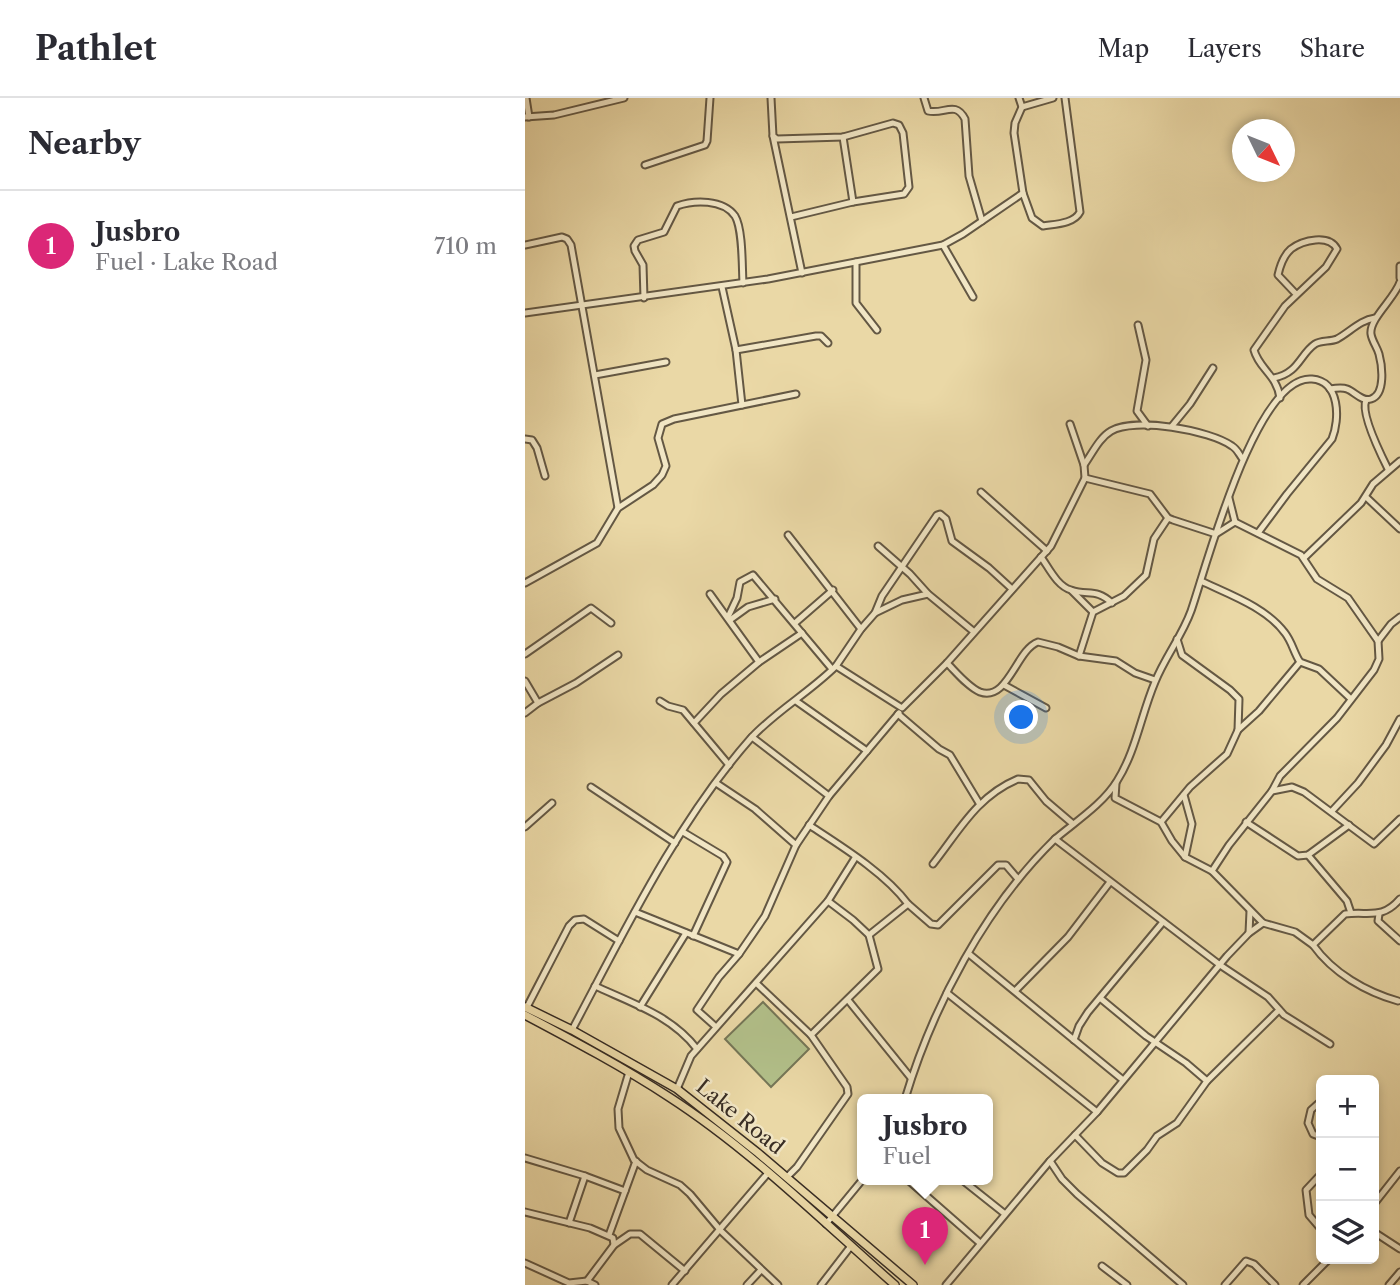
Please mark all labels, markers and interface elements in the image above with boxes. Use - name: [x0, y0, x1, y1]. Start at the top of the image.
- text: Pathlet: [35, 28, 157, 69]
- text: Map: [1098, 34, 1149, 63]
- text: Layers: [1187, 34, 1262, 63]
- text: Share: [1300, 34, 1365, 63]
- north arrow: [1232, 119, 1295, 182]
- text: Nearby: [28, 125, 141, 162]
- text: Jusbro: [95, 216, 180, 248]
- text: 1: [46, 232, 56, 260]
- text: 710 m: [434, 232, 497, 260]
- text: Fuel · Lake Road: [95, 248, 278, 276]
- your location: [1004, 700, 1038, 734]
- street label: Lake Road: [691, 1074, 789, 1160]
- map controls: [1316, 1075, 1379, 1264]
- button: +: [1316, 1075, 1379, 1138]
- popup: [857, 1094, 993, 1185]
- text: Jusbro: [882, 1110, 968, 1142]
- button: −: [1316, 1138, 1379, 1201]
- text: Fuel: [882, 1142, 931, 1170]
- button: layers: [1316, 1201, 1379, 1264]
- pin: 1: [902, 1207, 948, 1265]

